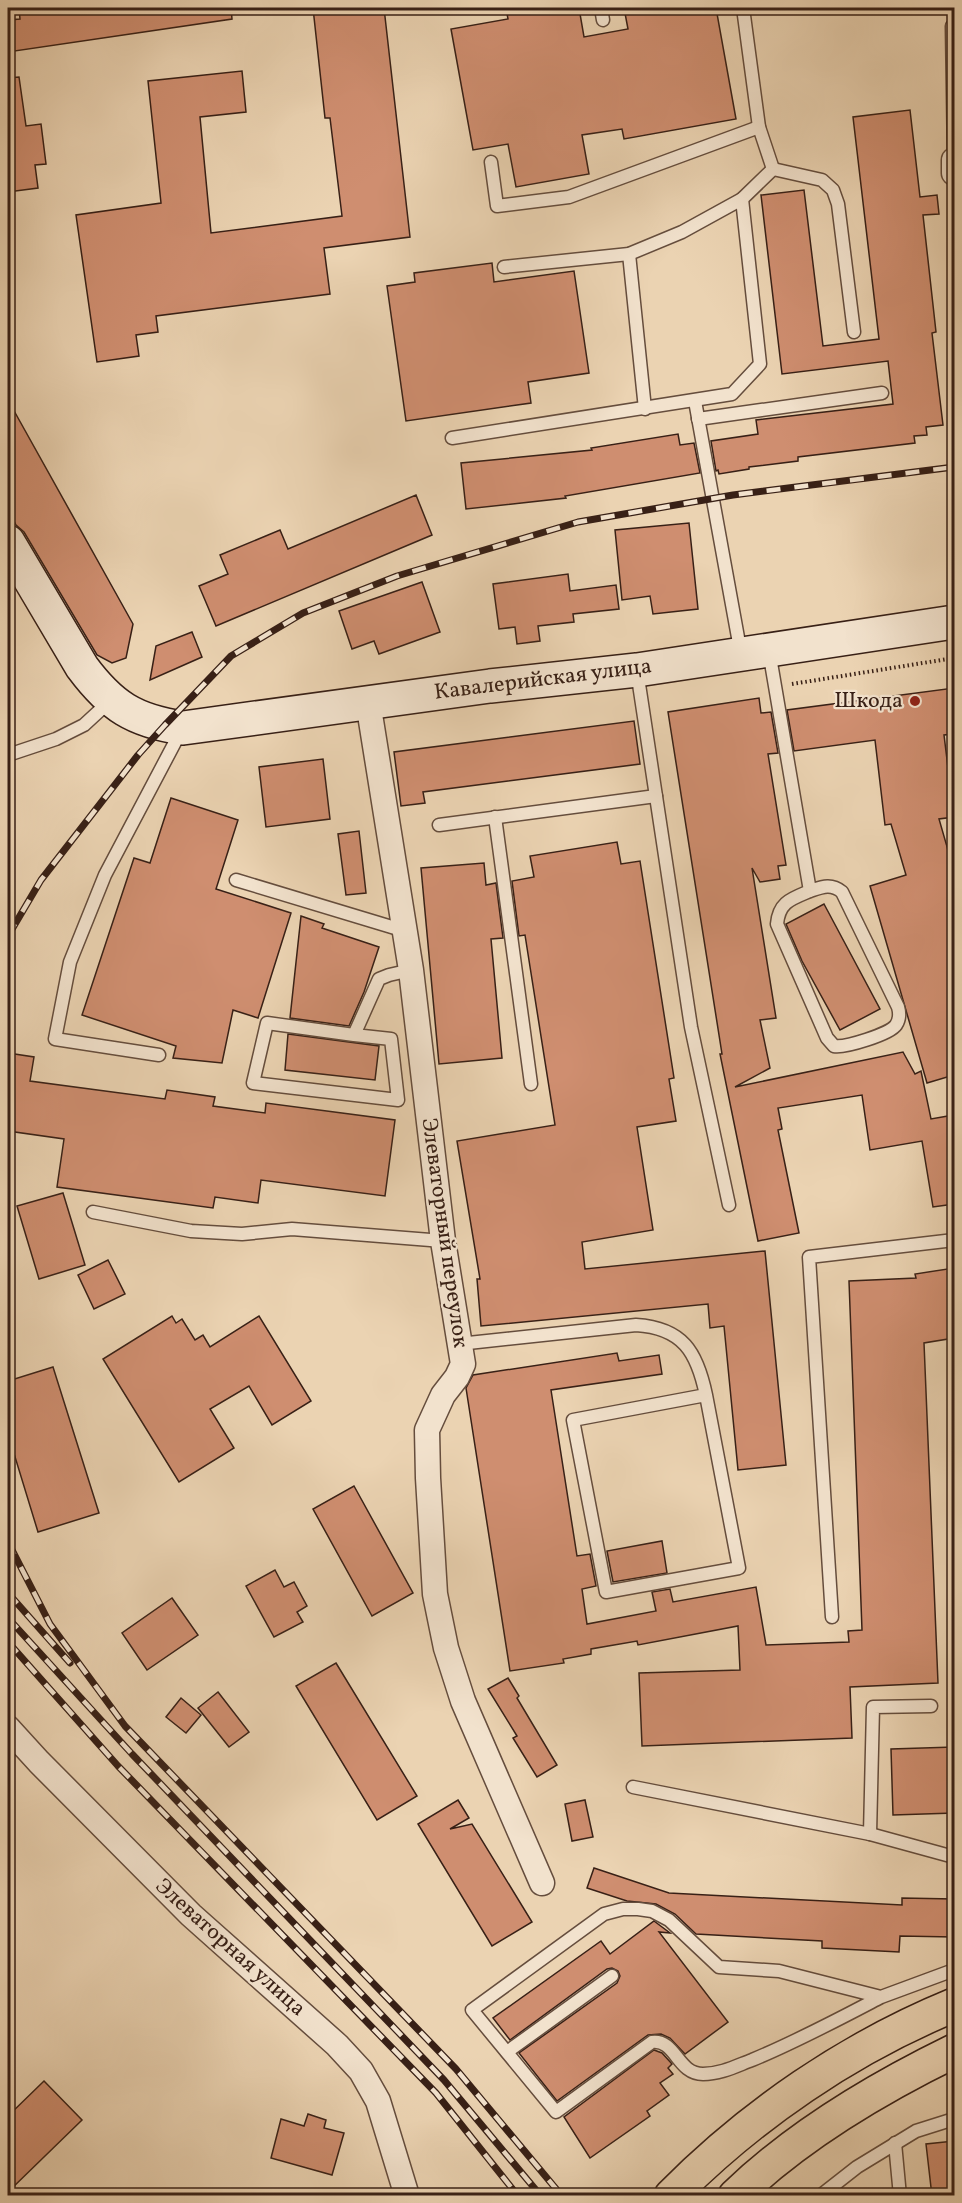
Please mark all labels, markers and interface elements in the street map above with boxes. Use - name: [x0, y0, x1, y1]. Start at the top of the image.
- street label: Кавалерийская улица: [433, 651, 654, 709]
- place label: Шкода: [834, 686, 903, 717]
- marker: Шкода: [908, 694, 922, 708]
- street label: Элеваторный переулок: [413, 1116, 476, 1350]
- street label: Элеваторная улица: [148, 1872, 312, 2024]

